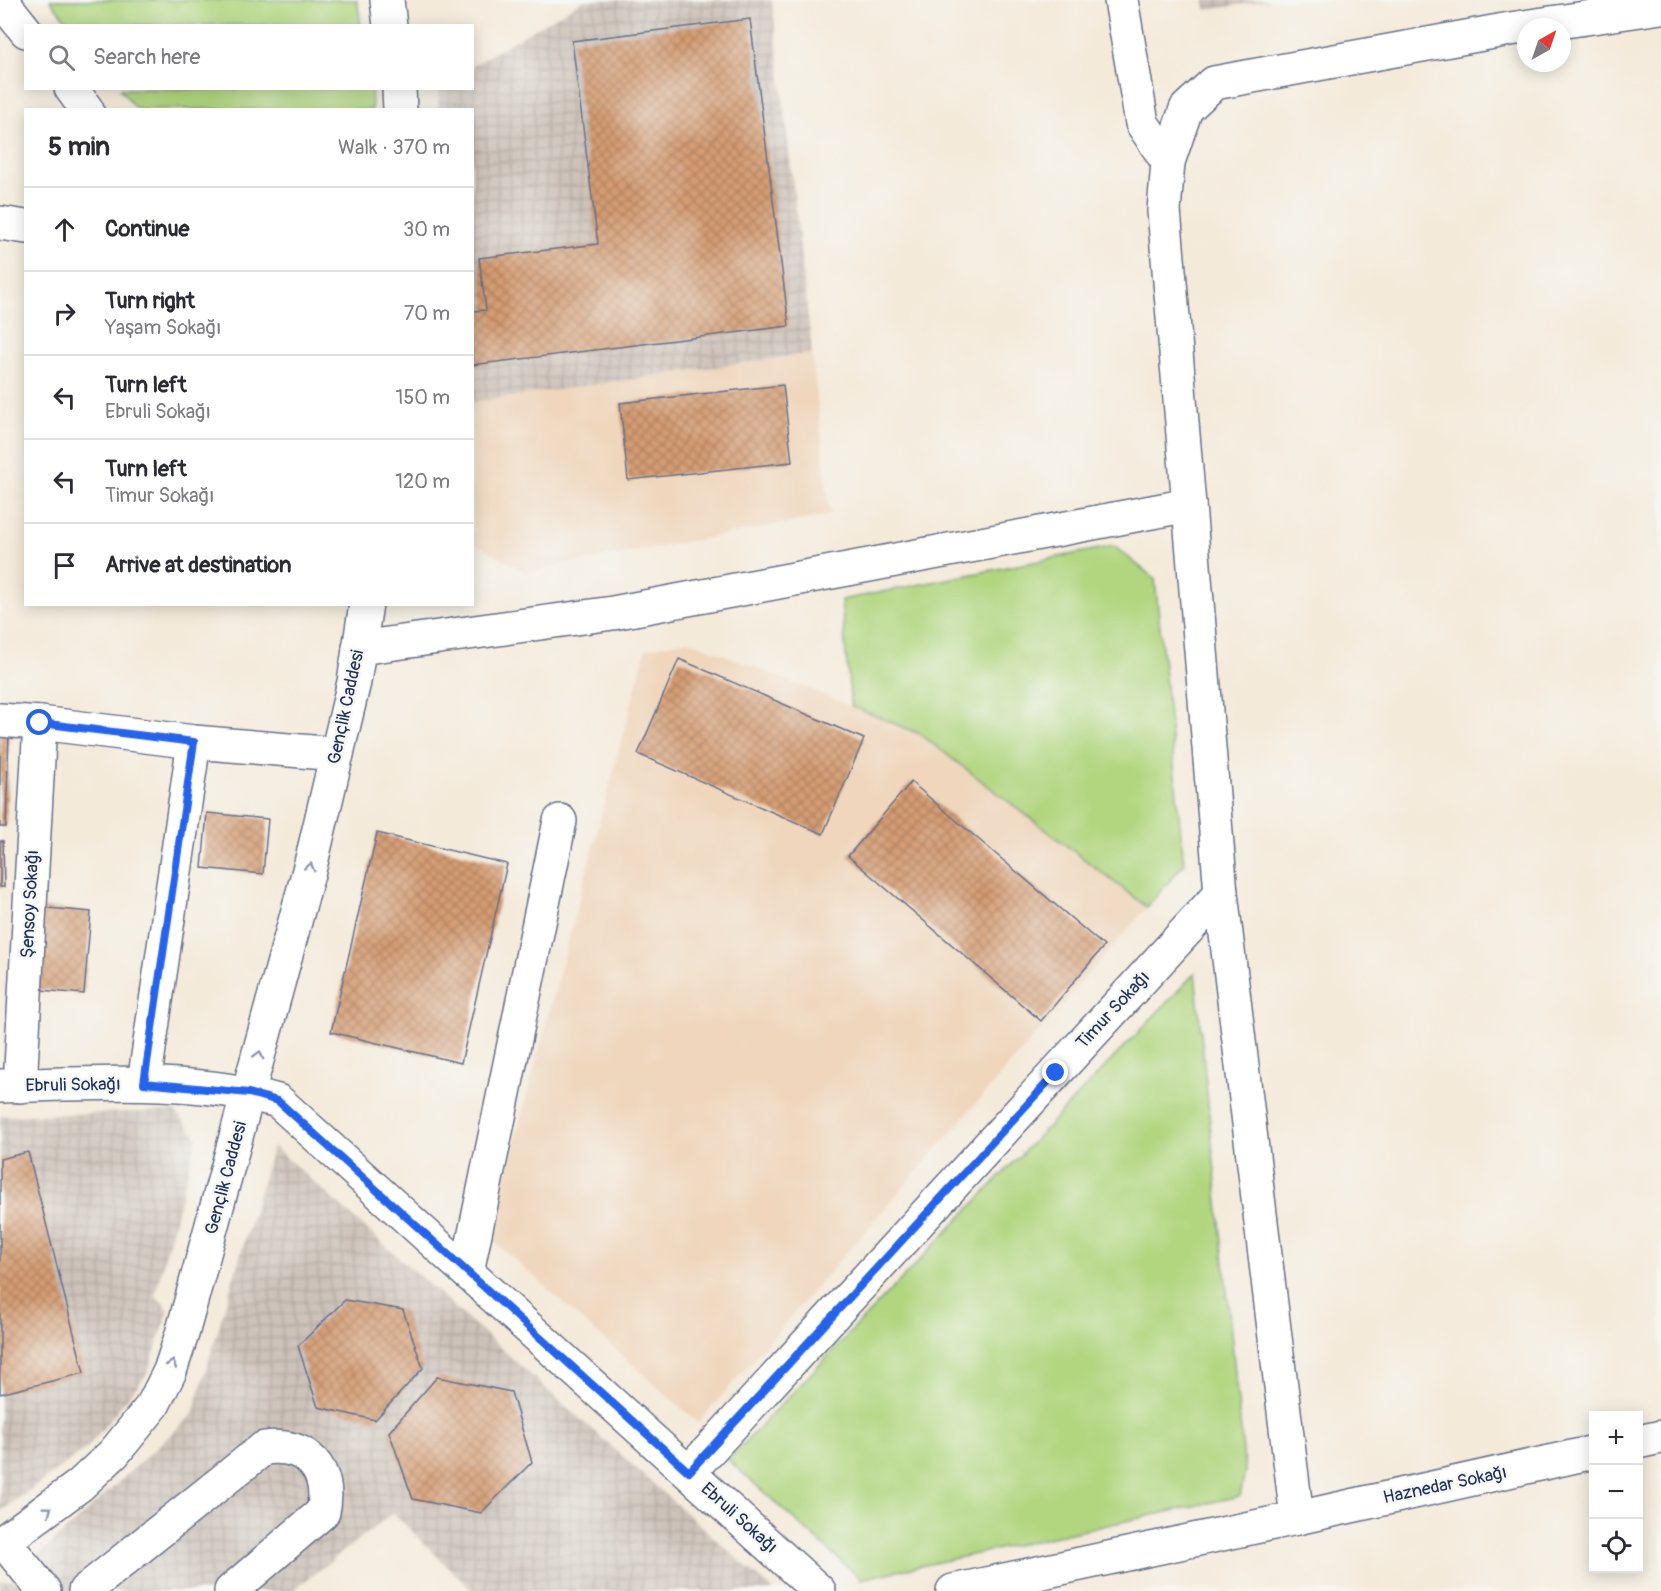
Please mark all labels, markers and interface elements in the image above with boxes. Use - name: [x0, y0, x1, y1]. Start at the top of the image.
- north arrow: [1517, 18, 1571, 72]
- search box: [24, 24, 474, 90]
- icon: search: [45, 41, 78, 74]
- text: Search here: [93, 43, 200, 71]
- text: 5 min: [48, 131, 110, 163]
- text: Walk · 370 m: [338, 135, 450, 160]
- icon: ahead: [48, 213, 81, 246]
- text: Continue: [105, 215, 189, 243]
- text: 30 m: [403, 217, 450, 242]
- text: Turn right: [105, 287, 195, 315]
- icon: right: [48, 297, 81, 330]
- text: 70 m: [404, 301, 450, 326]
- text: Yaşam Sokağı: [105, 315, 221, 340]
- text: Turn left: [105, 371, 187, 399]
- icon: left: [48, 381, 81, 414]
- text: 150 m: [396, 385, 450, 410]
- text: Ebruli Sokağı: [105, 399, 211, 424]
- text: Turn left: [105, 455, 187, 483]
- icon: left: [48, 465, 81, 498]
- text: 120 m: [395, 469, 450, 494]
- text: Timur Sokağı: [105, 483, 214, 508]
- icon: arrive: [48, 549, 81, 582]
- text: Arrive at destination: [105, 551, 291, 579]
- street label: Gençlik Caddesi: [323, 648, 369, 766]
- route start: [26, 709, 52, 735]
- street label: Şensoy Sokağı: [16, 849, 44, 959]
- one-way arrow: [302, 862, 315, 872]
- street label: Timur Sokağı: [1071, 966, 1155, 1054]
- one-way arrow: [252, 1050, 265, 1060]
- route end: [1042, 1059, 1068, 1085]
- street label: Ebruli Sokağı: [25, 1073, 121, 1097]
- street label: Gençlik Caddesi: [200, 1119, 252, 1237]
- one-way arrow: [165, 1359, 178, 1370]
- map controls: [1589, 1411, 1643, 1573]
- button: +: [1589, 1411, 1643, 1465]
- street label: Haznedar Sokağı: [1381, 1461, 1509, 1509]
- button: −: [1589, 1465, 1643, 1519]
- street label: Ebruli Sokağı: [696, 1478, 782, 1558]
- one-way arrow: [41, 1506, 52, 1517]
- button: locate: [1589, 1519, 1643, 1573]

